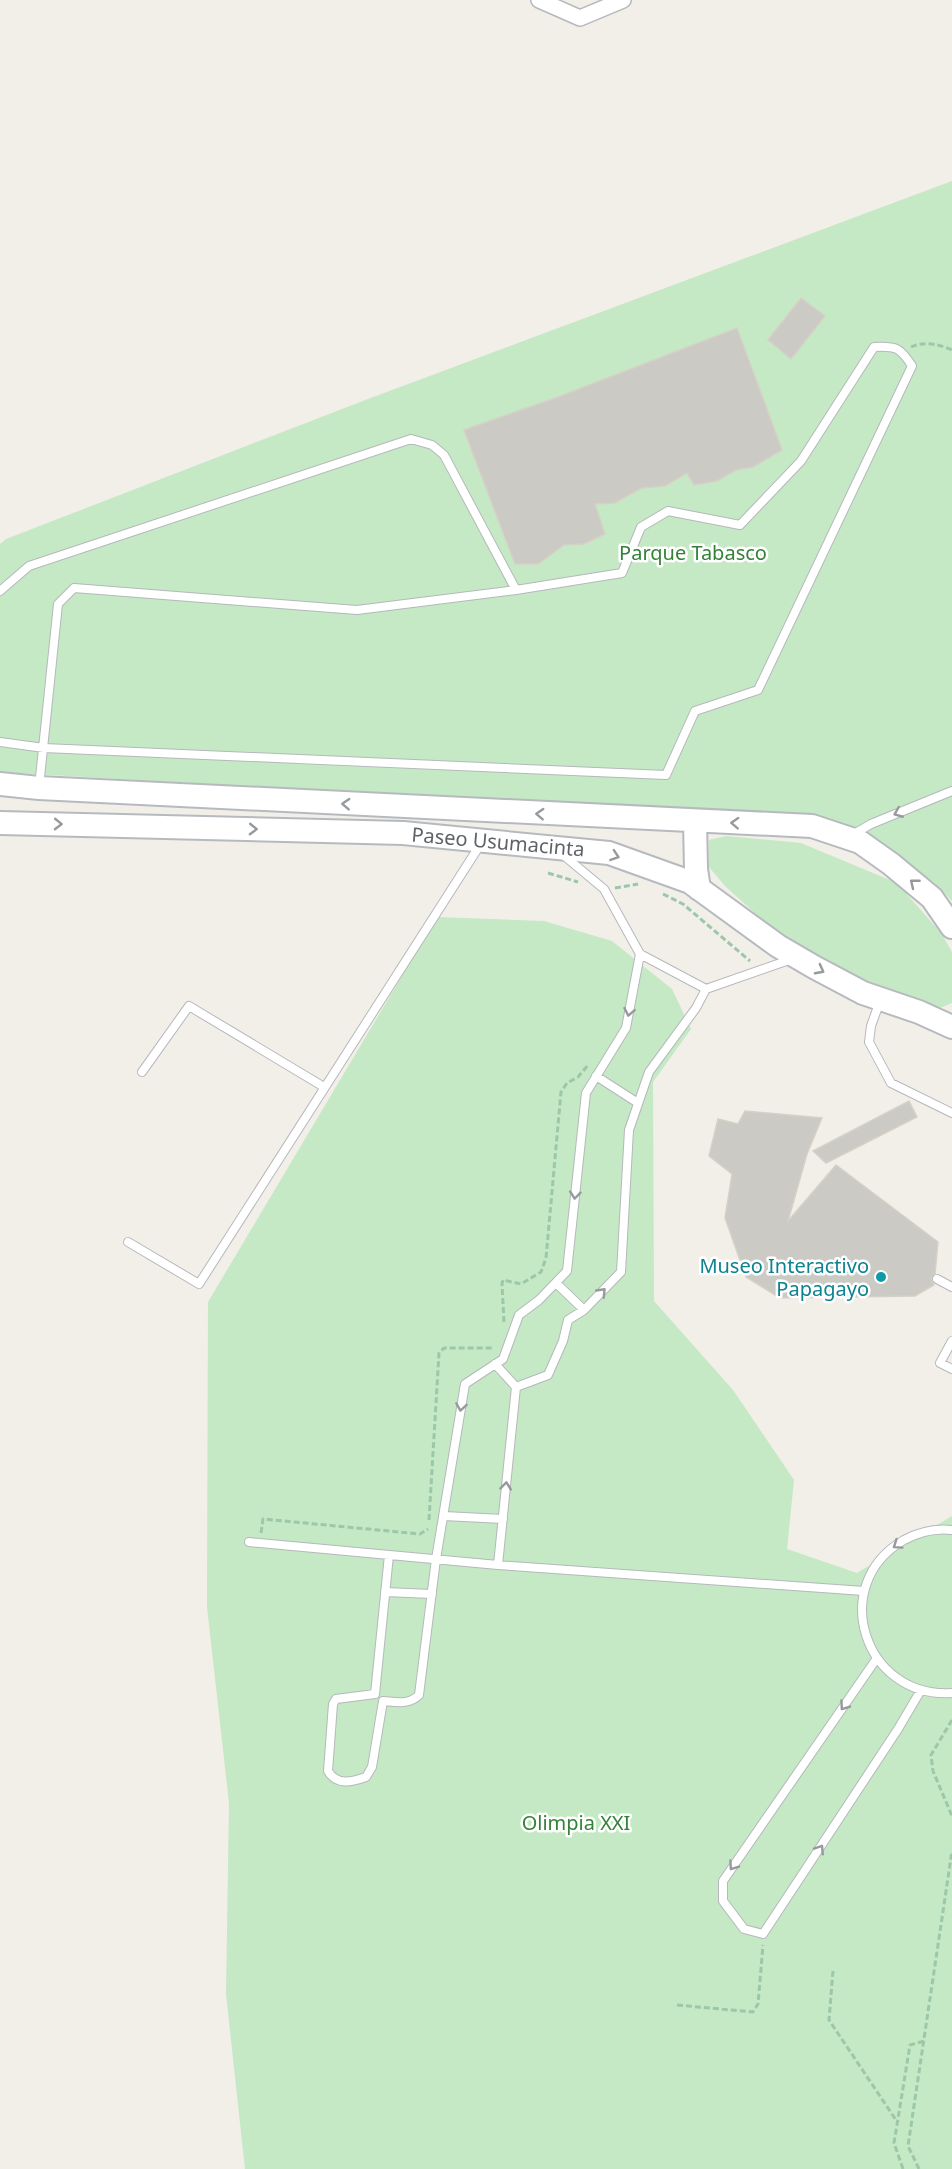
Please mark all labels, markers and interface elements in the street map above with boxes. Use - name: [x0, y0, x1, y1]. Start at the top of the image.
- park label: Parque Tabasco: [619, 539, 767, 566]
- one-way arrow: [341, 798, 350, 811]
- one-way arrow: [893, 806, 904, 818]
- one-way arrow: [536, 807, 545, 820]
- one-way arrow: [731, 816, 740, 829]
- one-way arrow: [54, 818, 63, 830]
- street label: Paseo Usumacinta: [410, 820, 586, 863]
- one-way arrow: [249, 823, 258, 836]
- one-way arrow: [609, 848, 620, 861]
- one-way arrow: [910, 879, 921, 890]
- one-way arrow: [814, 963, 824, 974]
- one-way arrow: [623, 1006, 636, 1016]
- one-way arrow: [569, 1190, 582, 1199]
- place label: Museo Interactivo Papagayo: [699, 1252, 869, 1302]
- marker: Museo Interactivo Papagayo: [874, 1270, 888, 1284]
- one-way arrow: [595, 1288, 606, 1298]
- one-way arrow: [456, 1403, 468, 1412]
- one-way arrow: [499, 1482, 512, 1491]
- one-way arrow: [893, 1538, 904, 1549]
- one-way arrow: [840, 1699, 851, 1710]
- park label: Olimpia XXI: [522, 1809, 630, 1836]
- one-way arrow: [812, 1844, 823, 1855]
- one-way arrow: [729, 1860, 740, 1871]

